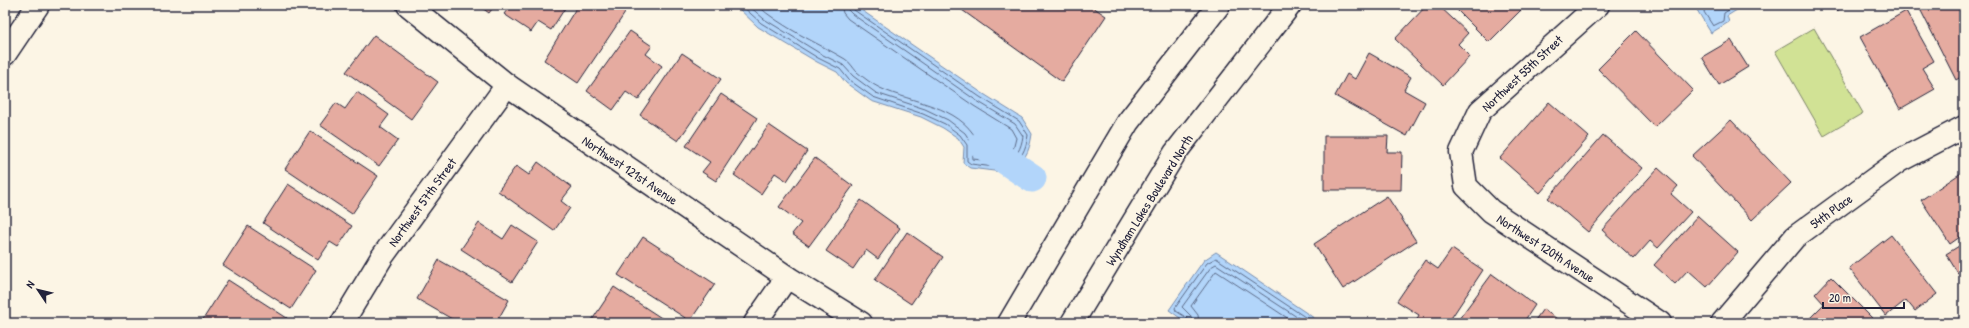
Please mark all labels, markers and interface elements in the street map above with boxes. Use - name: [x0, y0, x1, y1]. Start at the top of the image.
- street label: Northwest 55th Street: [1477, 30, 1567, 115]
- street label: Northwest 121st Avenue: [579, 131, 681, 209]
- street label: Wyndham Lakes Boulevard North: [1101, 131, 1197, 269]
- street label: Northwest 57th Street: [384, 153, 461, 250]
- street label: 54th Place: [1806, 190, 1856, 232]
- street label: Northwest 120th Avenue: [1494, 210, 1598, 286]
- north arrow: [18, 270, 58, 310]
- text: N: [22, 278, 37, 291]
- scale bar: [1823, 284, 1904, 310]
- text: 20 m: [1829, 289, 1851, 306]

